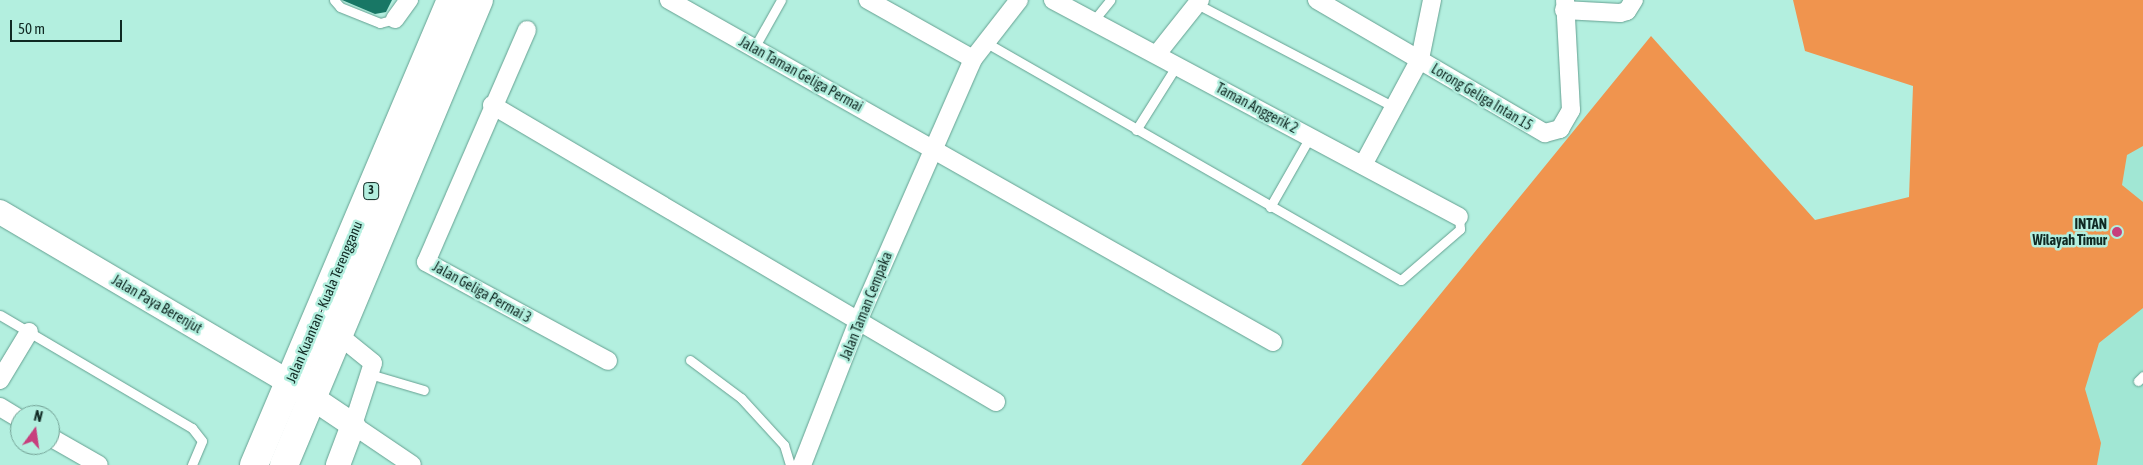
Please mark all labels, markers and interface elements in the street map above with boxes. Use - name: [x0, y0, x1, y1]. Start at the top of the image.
- scale bar: [12, 10, 125, 42]
- text: 50 m: [18, 20, 45, 37]
- street label: Jalan Taman Geliga Permai: [736, 33, 866, 115]
- street label: Lorong Geliga Intan 15: [1428, 60, 1536, 134]
- street label: Taman Anggerik 2: [1213, 79, 1301, 137]
- road number: 3: [362, 182, 380, 200]
- place label: INTAN Wilayah Timur: [2033, 216, 2107, 248]
- street label: Jalan Kuantan - Kuala Terengganu: [282, 219, 366, 385]
- marker: INTAN Wilayah Timur: [2111, 226, 2123, 238]
- street label: Jalan Taman Cempaka: [837, 249, 895, 363]
- street label: Jalan Geliga Permai 3: [430, 258, 534, 326]
- street label: Jalan Paya Berenjut: [109, 271, 205, 337]
- north arrow: [10, 405, 60, 455]
- text: N: [32, 408, 44, 425]

